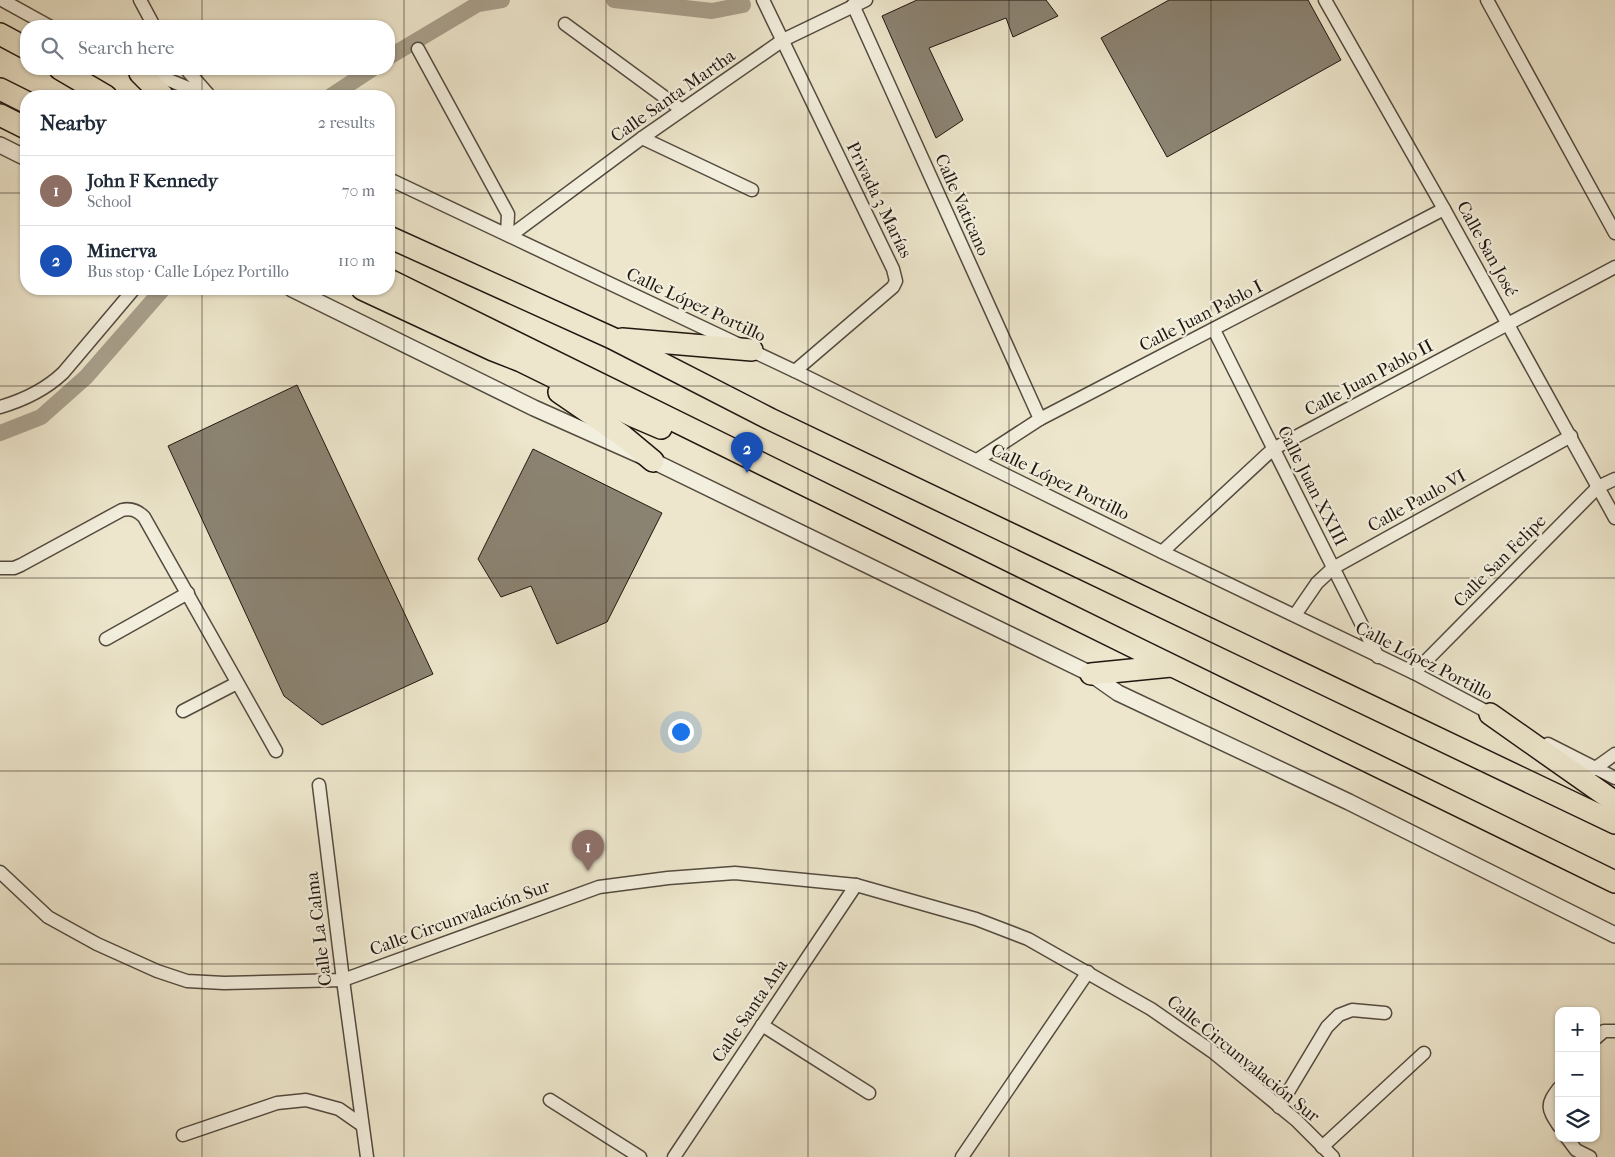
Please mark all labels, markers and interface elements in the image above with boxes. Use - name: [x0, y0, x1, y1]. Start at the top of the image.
- search box: [20, 20, 395, 75]
- icon: search: [38, 34, 66, 62]
- text: Search here: [78, 37, 174, 59]
- street label: Calle Santa Martha: [607, 45, 740, 147]
- text: Nearby: [40, 111, 106, 135]
- text: 2 results: [318, 113, 375, 132]
- street label: Privada 3 Marías: [842, 138, 916, 262]
- street label: Calle Vaticano: [930, 151, 994, 259]
- text: John F Kennedy: [87, 170, 218, 192]
- text: 1: [53, 181, 59, 200]
- text: 70 m: [342, 181, 375, 200]
- text: School: [87, 192, 132, 211]
- street label: Calle San José: [1452, 198, 1522, 301]
- text: Minerva: [87, 240, 157, 262]
- text: 2: [52, 251, 60, 270]
- text: 110 m: [338, 251, 375, 270]
- text: Bus stop · Calle López Portillo: [87, 262, 289, 281]
- street label: Calle López Portillo: [623, 263, 769, 347]
- street label: Calle Juan Pablo I: [1136, 276, 1266, 356]
- street label: Calle Juan Pablo II: [1301, 335, 1437, 421]
- street label: Calle Juan XXIII: [1273, 423, 1351, 549]
- pin: 2: [731, 432, 763, 473]
- street label: Calle López Portillo: [987, 439, 1133, 525]
- street label: Calle Paulo VI: [1364, 465, 1470, 537]
- street label: Calle San Felipe: [1449, 510, 1551, 612]
- street label: Calle López Portillo: [1352, 617, 1496, 705]
- your location: [668, 719, 694, 745]
- pin: 1: [572, 830, 604, 871]
- street label: Calle La Calma: [301, 870, 336, 987]
- street label: Calle Circunvalación Sur: [367, 875, 553, 960]
- street label: Calle Santa Ana: [708, 955, 793, 1067]
- street label: Calle Circunvalación Sur: [1163, 991, 1324, 1127]
- map controls: [1555, 1007, 1600, 1142]
- button: +: [1555, 1007, 1600, 1052]
- button: −: [1555, 1052, 1600, 1097]
- button: layers: [1555, 1097, 1600, 1142]

